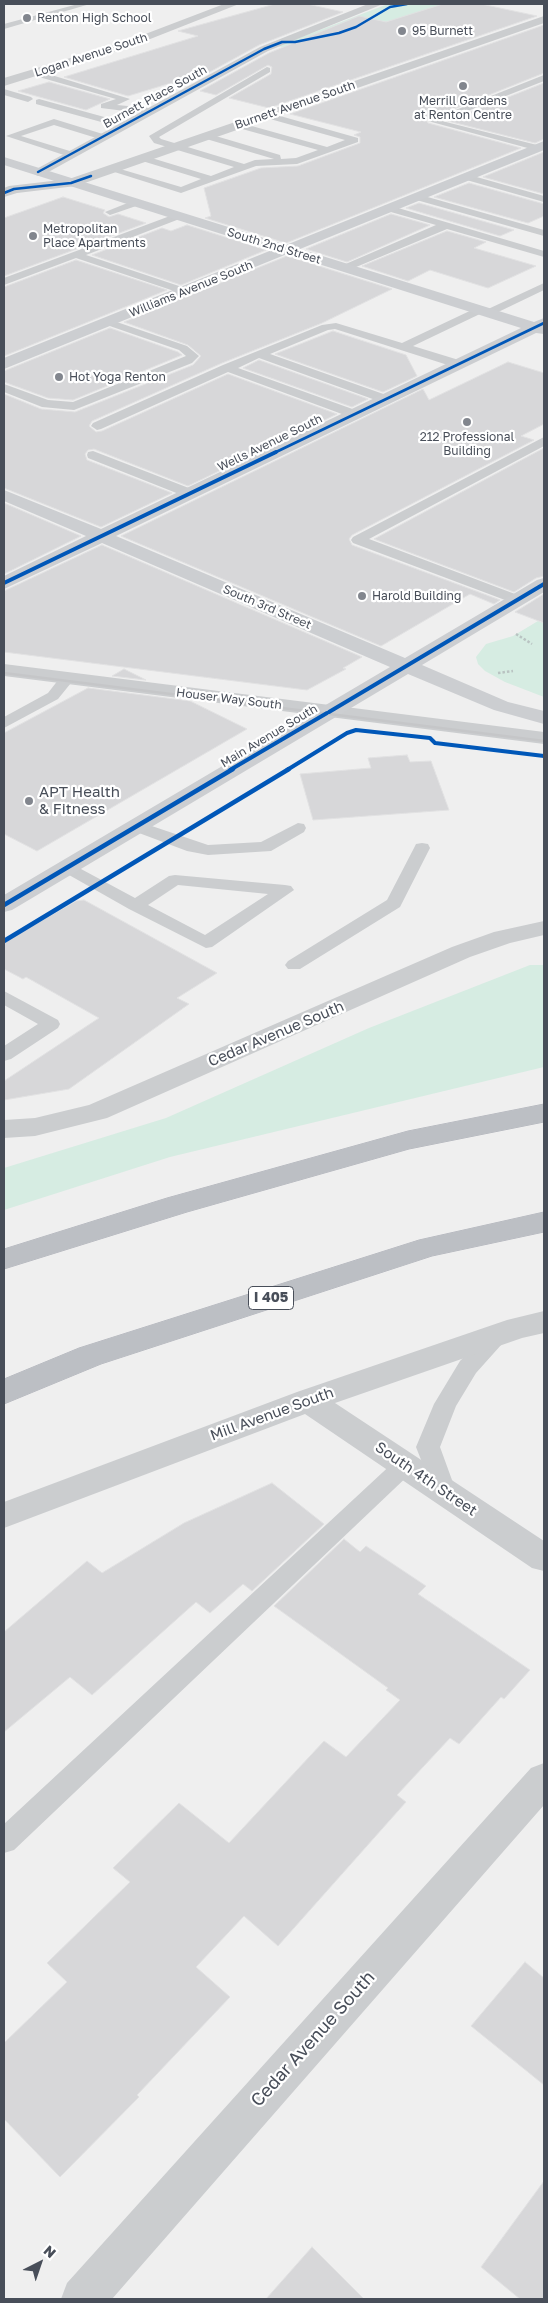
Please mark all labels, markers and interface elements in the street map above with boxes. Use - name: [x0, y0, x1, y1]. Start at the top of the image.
- place label: Renton High School: [37, 11, 152, 25]
- marker: Renton High School: [21, 12, 33, 24]
- place label: 95 Burnett: [412, 24, 473, 38]
- marker: 95 Burnett: [396, 25, 408, 37]
- street label: Logan Avenue South: [33, 30, 149, 80]
- street label: Burnett Place South: [101, 63, 209, 131]
- street label: Burnett Avenue South: [233, 78, 357, 132]
- marker: Merrill Gardens at Renton Centre: [457, 80, 469, 92]
- place label: Merrill Gardens at Renton Centre: [414, 94, 512, 122]
- place label: Metropolitan Place Apartments: [43, 222, 146, 250]
- street label: South 2nd Street: [225, 225, 323, 267]
- marker: Metropolitan Place Apartments: [27, 230, 39, 242]
- street label: Williams Avenue South: [127, 258, 255, 320]
- place label: Hot Yoga Renton: [69, 370, 166, 384]
- marker: Hot Yoga Renton: [53, 371, 65, 383]
- street label: Wells Avenue South: [215, 411, 325, 475]
- marker: 212 Professional Building: [461, 416, 473, 428]
- place label: 212 Professional Building: [420, 430, 514, 458]
- street label: South 3rd Street: [221, 582, 313, 632]
- place label: Harold Building: [372, 589, 461, 603]
- marker: Harold Building: [356, 590, 368, 602]
- street label: Houser Way South: [175, 685, 283, 713]
- street label: Main Avenue South: [218, 701, 320, 771]
- place label: APT Health & Fitness: [39, 783, 120, 818]
- marker: APT Health & Fitness: [23, 795, 35, 807]
- street label: Cedar Avenue South: [205, 997, 347, 1071]
- road number: I 405: [248, 1286, 294, 1310]
- street label: Mill Avenue South: [208, 1383, 336, 1445]
- street label: South 4th Street: [372, 1438, 480, 1520]
- street label: Cedar Avenue South: [246, 1967, 380, 2111]
- north arrow: [15, 2238, 65, 2288]
- text: N: [41, 2241, 60, 2261]

